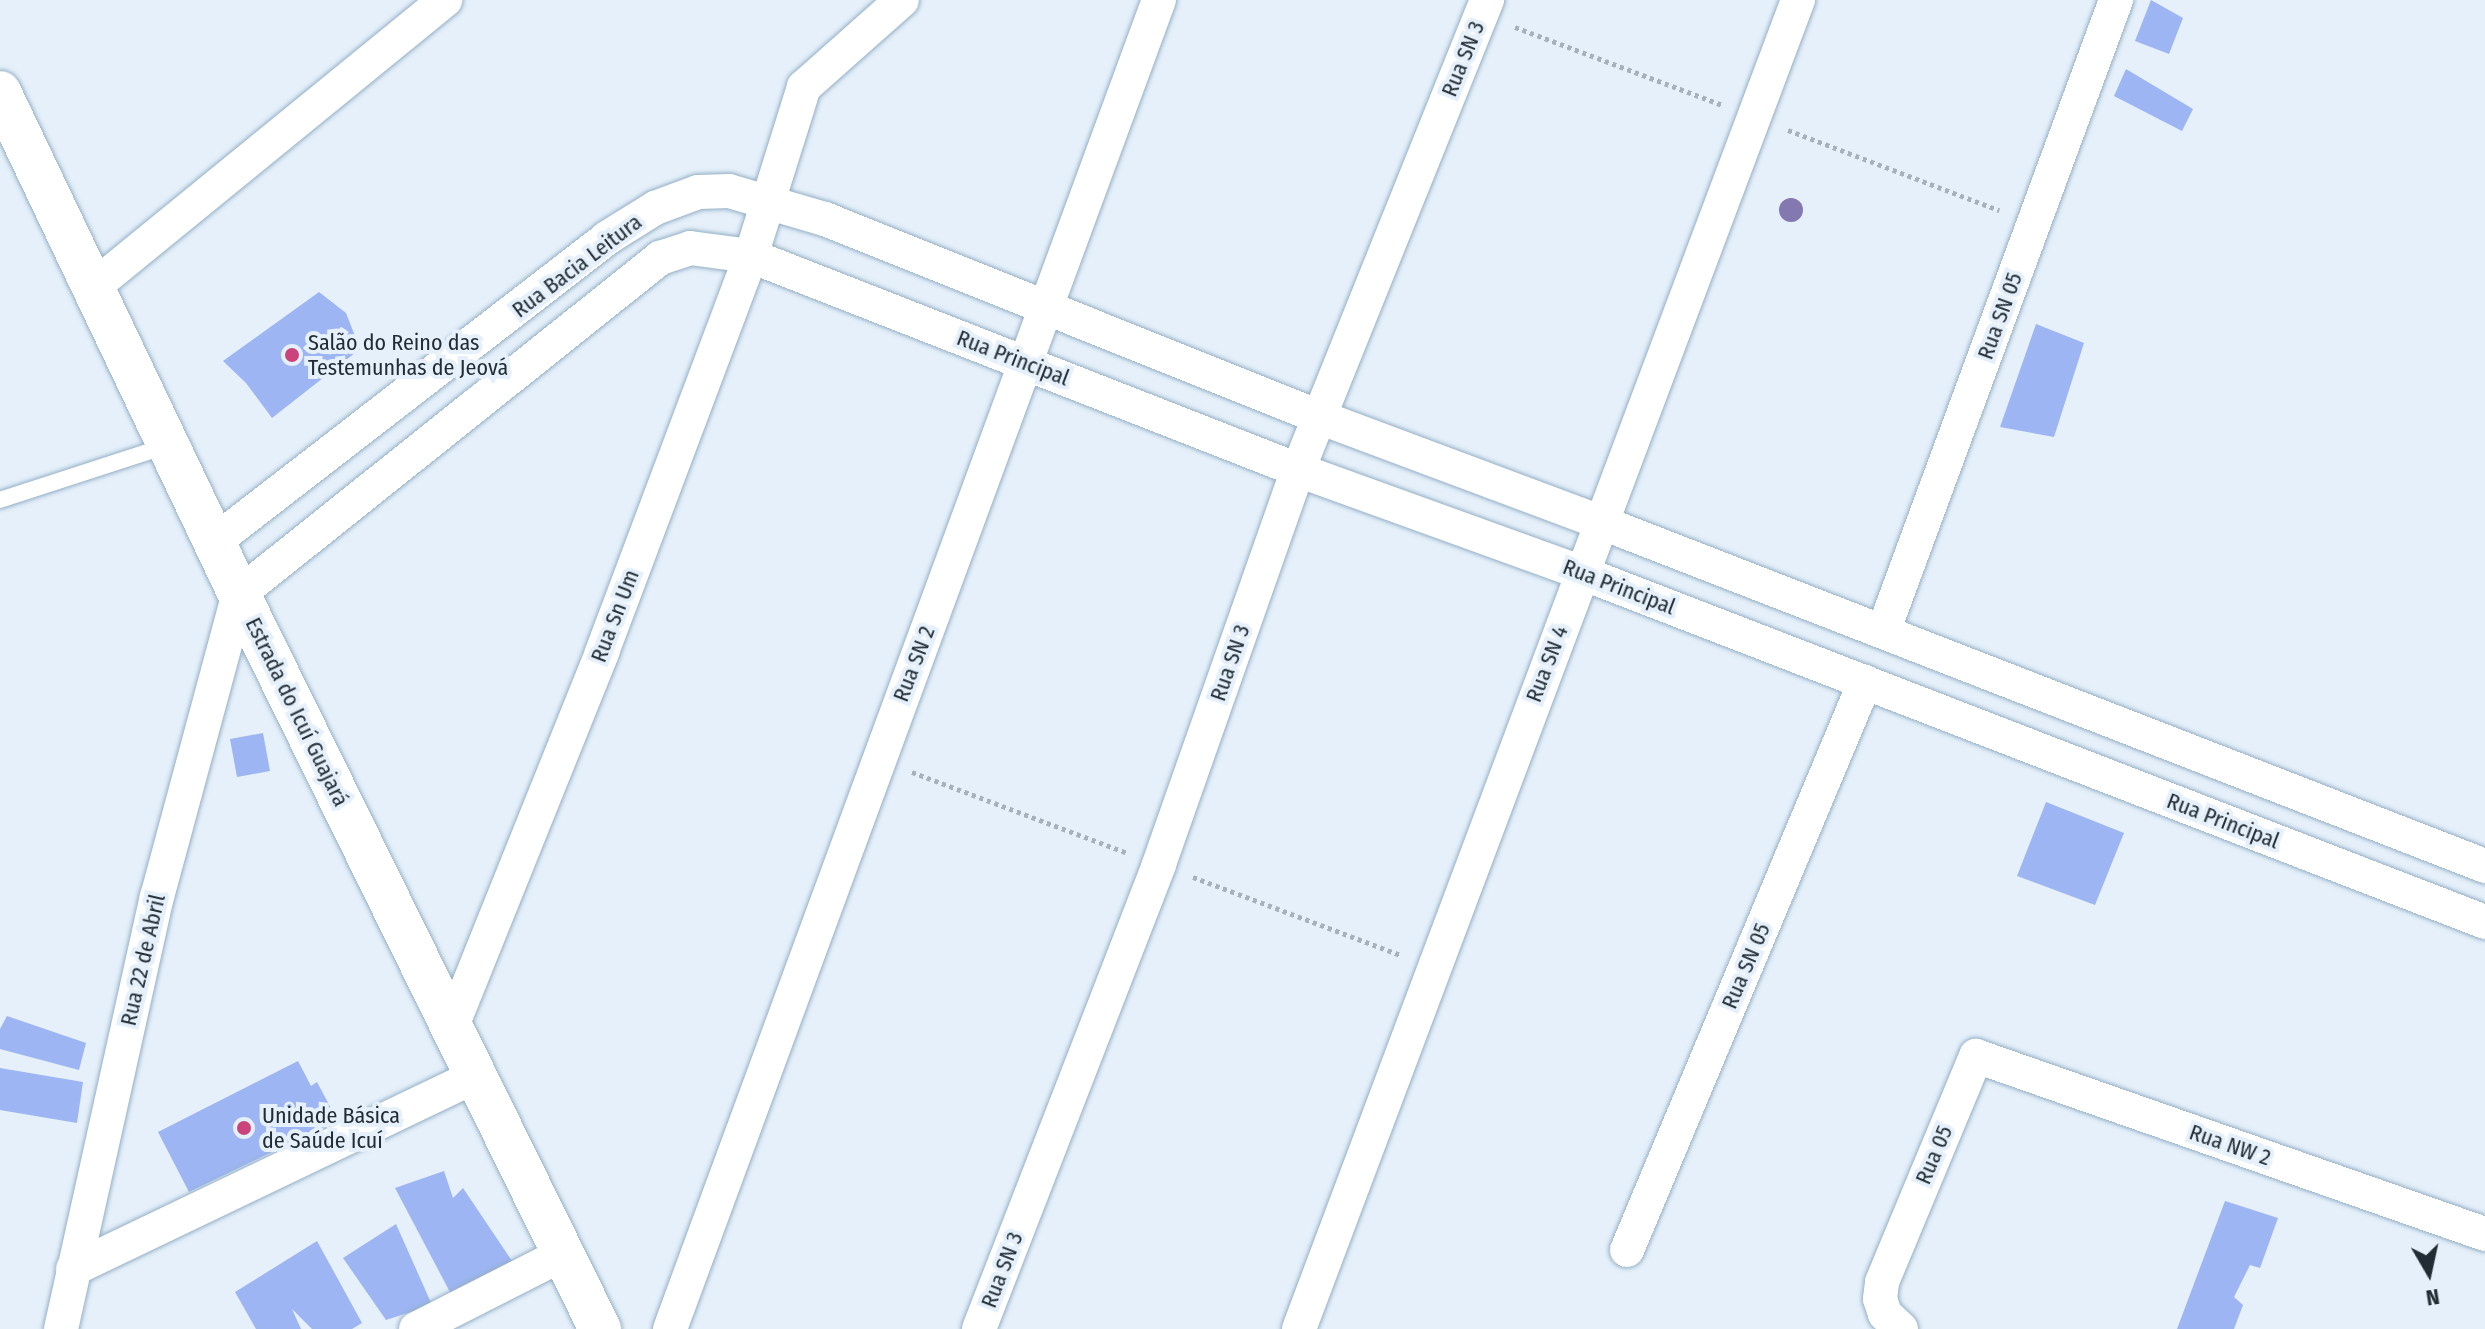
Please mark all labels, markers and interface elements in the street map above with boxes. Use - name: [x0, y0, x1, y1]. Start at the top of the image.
- street label: Rua SN 3: [1436, 18, 1490, 100]
- street label: Rua Bacia Leitura: [507, 209, 647, 323]
- street label: Rua SN 05: [1972, 269, 2028, 363]
- street label: Rua Principal: [953, 325, 1073, 391]
- place label: Salão do Reino das Testemunhas de Jeová: [308, 329, 508, 380]
- marker: Salão do Reino das Testemunhas de Jeová: [283, 346, 301, 364]
- street label: Rua Principal: [1559, 554, 1679, 620]
- street label: Rua Sn Um: [585, 566, 645, 666]
- street label: Estrada do Icuí Guajará: [240, 613, 354, 811]
- street label: Rua SN 3: [1205, 621, 1255, 705]
- street label: Rua SN 4: [1520, 622, 1574, 706]
- street label: Rua SN 2: [888, 623, 940, 705]
- street label: Rua Principal: [2163, 788, 2283, 854]
- street label: Rua 22 de Abril: [115, 892, 171, 1028]
- street label: Rua SN 05: [1716, 919, 1776, 1013]
- place label: Unidade Básica de Saúde Icuí: [262, 1102, 400, 1154]
- marker: Unidade Básica de Saúde Icuí: [233, 1117, 255, 1139]
- street label: Rua NW 2: [2186, 1119, 2274, 1171]
- street label: Rua 05: [1910, 1122, 1958, 1188]
- street label: Rua SN 3: [976, 1228, 1028, 1312]
- north arrow: [2389, 1233, 2469, 1313]
- text: N: [2424, 1283, 2441, 1312]

